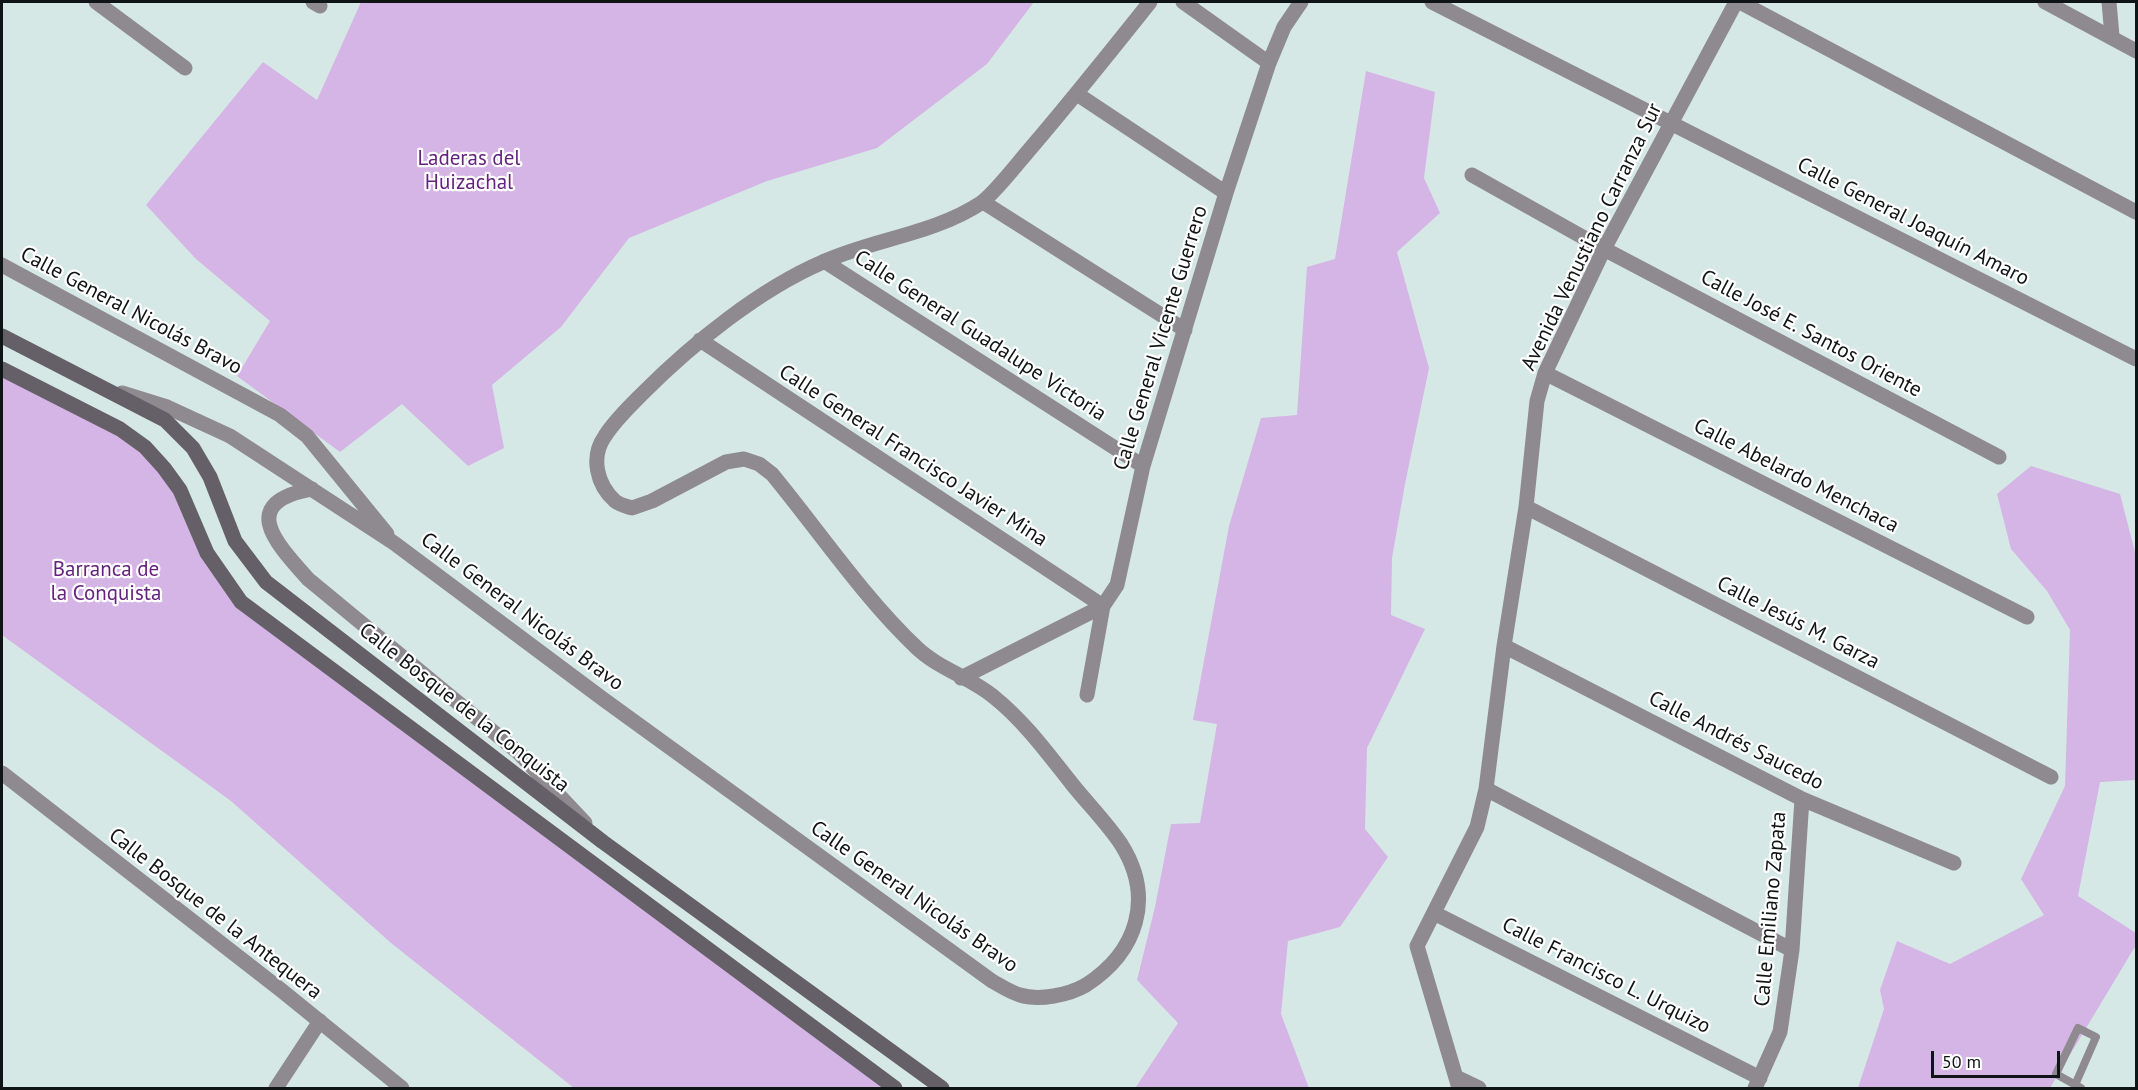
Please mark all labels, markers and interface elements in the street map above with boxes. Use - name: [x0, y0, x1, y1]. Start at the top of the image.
- street label: Avenida Venustiano Carranza Sur: [1516, 99, 1668, 375]
- park label: Laderas del Huizachal: [418, 146, 520, 196]
- street label: Calle General Joaquín Amaro: [1793, 152, 2033, 292]
- street label: Calle General Vicente Guerrero: [1109, 203, 1213, 473]
- street label: Calle General Nicolás Bravo: [16, 242, 246, 380]
- street label: Calle General Guadalupe Victoria: [849, 245, 1111, 427]
- street label: Calle José E. Santos Oriente: [1696, 265, 1926, 403]
- street label: Calle General Francisco Javier Mina: [774, 360, 1052, 552]
- street label: Calle Abelardo Menchaca: [1689, 413, 1903, 539]
- street label: Calle General Nicolás Bravo: [416, 527, 628, 697]
- park label: Barranca de la Conquista: [51, 557, 161, 607]
- street label: Calle Jesús M. Garza: [1713, 571, 1883, 675]
- street label: Calle Bosque de la Conquista: [354, 618, 574, 798]
- street label: Calle Andrés Saucedo: [1644, 686, 1828, 796]
- street label: Calle Emiliano Zapata: [1750, 810, 1792, 1008]
- street label: Calle General Nicolás Bravo: [805, 816, 1023, 978]
- street label: Calle Bosque de la Antequera: [103, 823, 327, 1005]
- street label: Calle Francisco L. Urquizo: [1498, 912, 1714, 1040]
- scale bar: [1934, 1039, 2063, 1077]
- text: 50 m: [1942, 1050, 1981, 1073]

